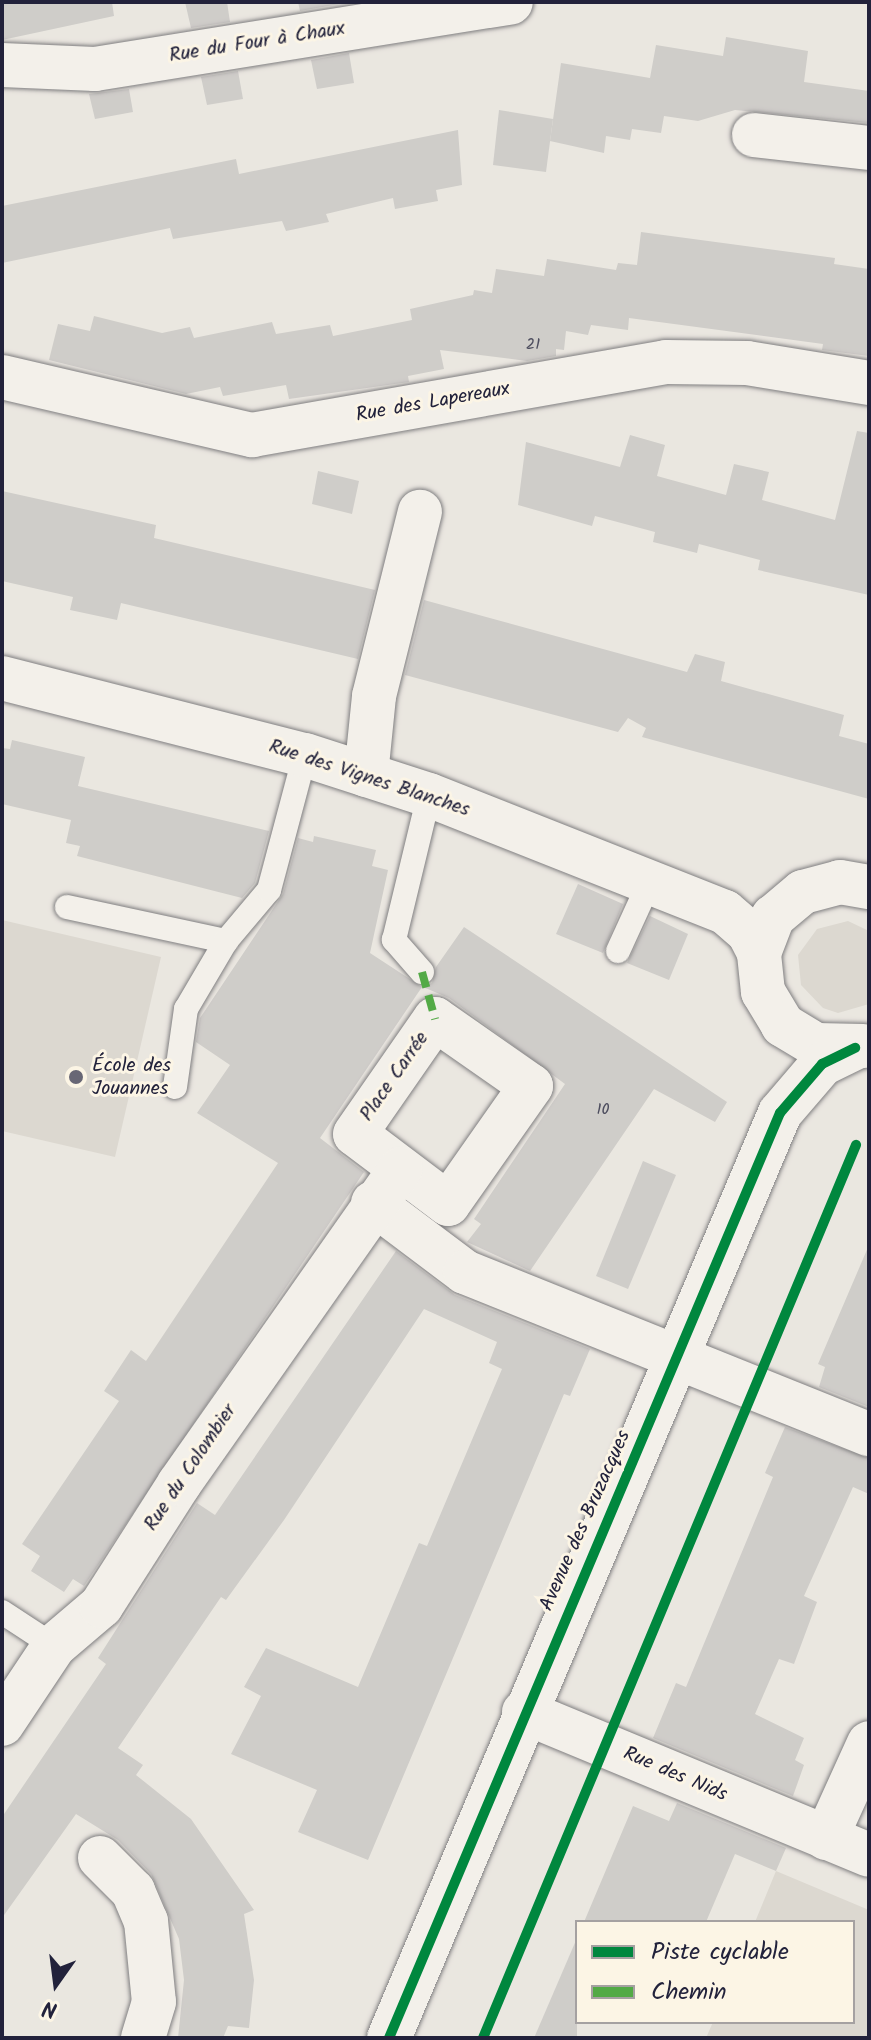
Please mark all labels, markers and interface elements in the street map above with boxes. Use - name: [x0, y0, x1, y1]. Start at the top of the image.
- street label: Rue du Four à Chaux: [168, 17, 346, 69]
- house number: 21: [526, 335, 540, 355]
- street label: Rue des Lapereaux: [354, 378, 512, 428]
- street label: Rue des Vignes Blanches: [266, 735, 472, 823]
- street label: Place Carrée: [356, 1028, 434, 1126]
- place label: École des Jouannes: [92, 1054, 171, 1101]
- marker: École des Jouannes: [67, 1068, 85, 1086]
- house number: 10: [596, 1100, 610, 1120]
- street label: Rue du Colombier: [140, 1400, 242, 1536]
- street label: Avenue des Bruzacques: [535, 1427, 637, 1615]
- street label: Rue des Nids: [619, 1742, 731, 1808]
- legend: [575, 1920, 855, 2024]
- text: Piste cyclable: [651, 1933, 789, 1972]
- north arrow: [16, 1944, 96, 2024]
- text: Chemin: [651, 1973, 727, 2012]
- text: N: [39, 1989, 61, 2026]

